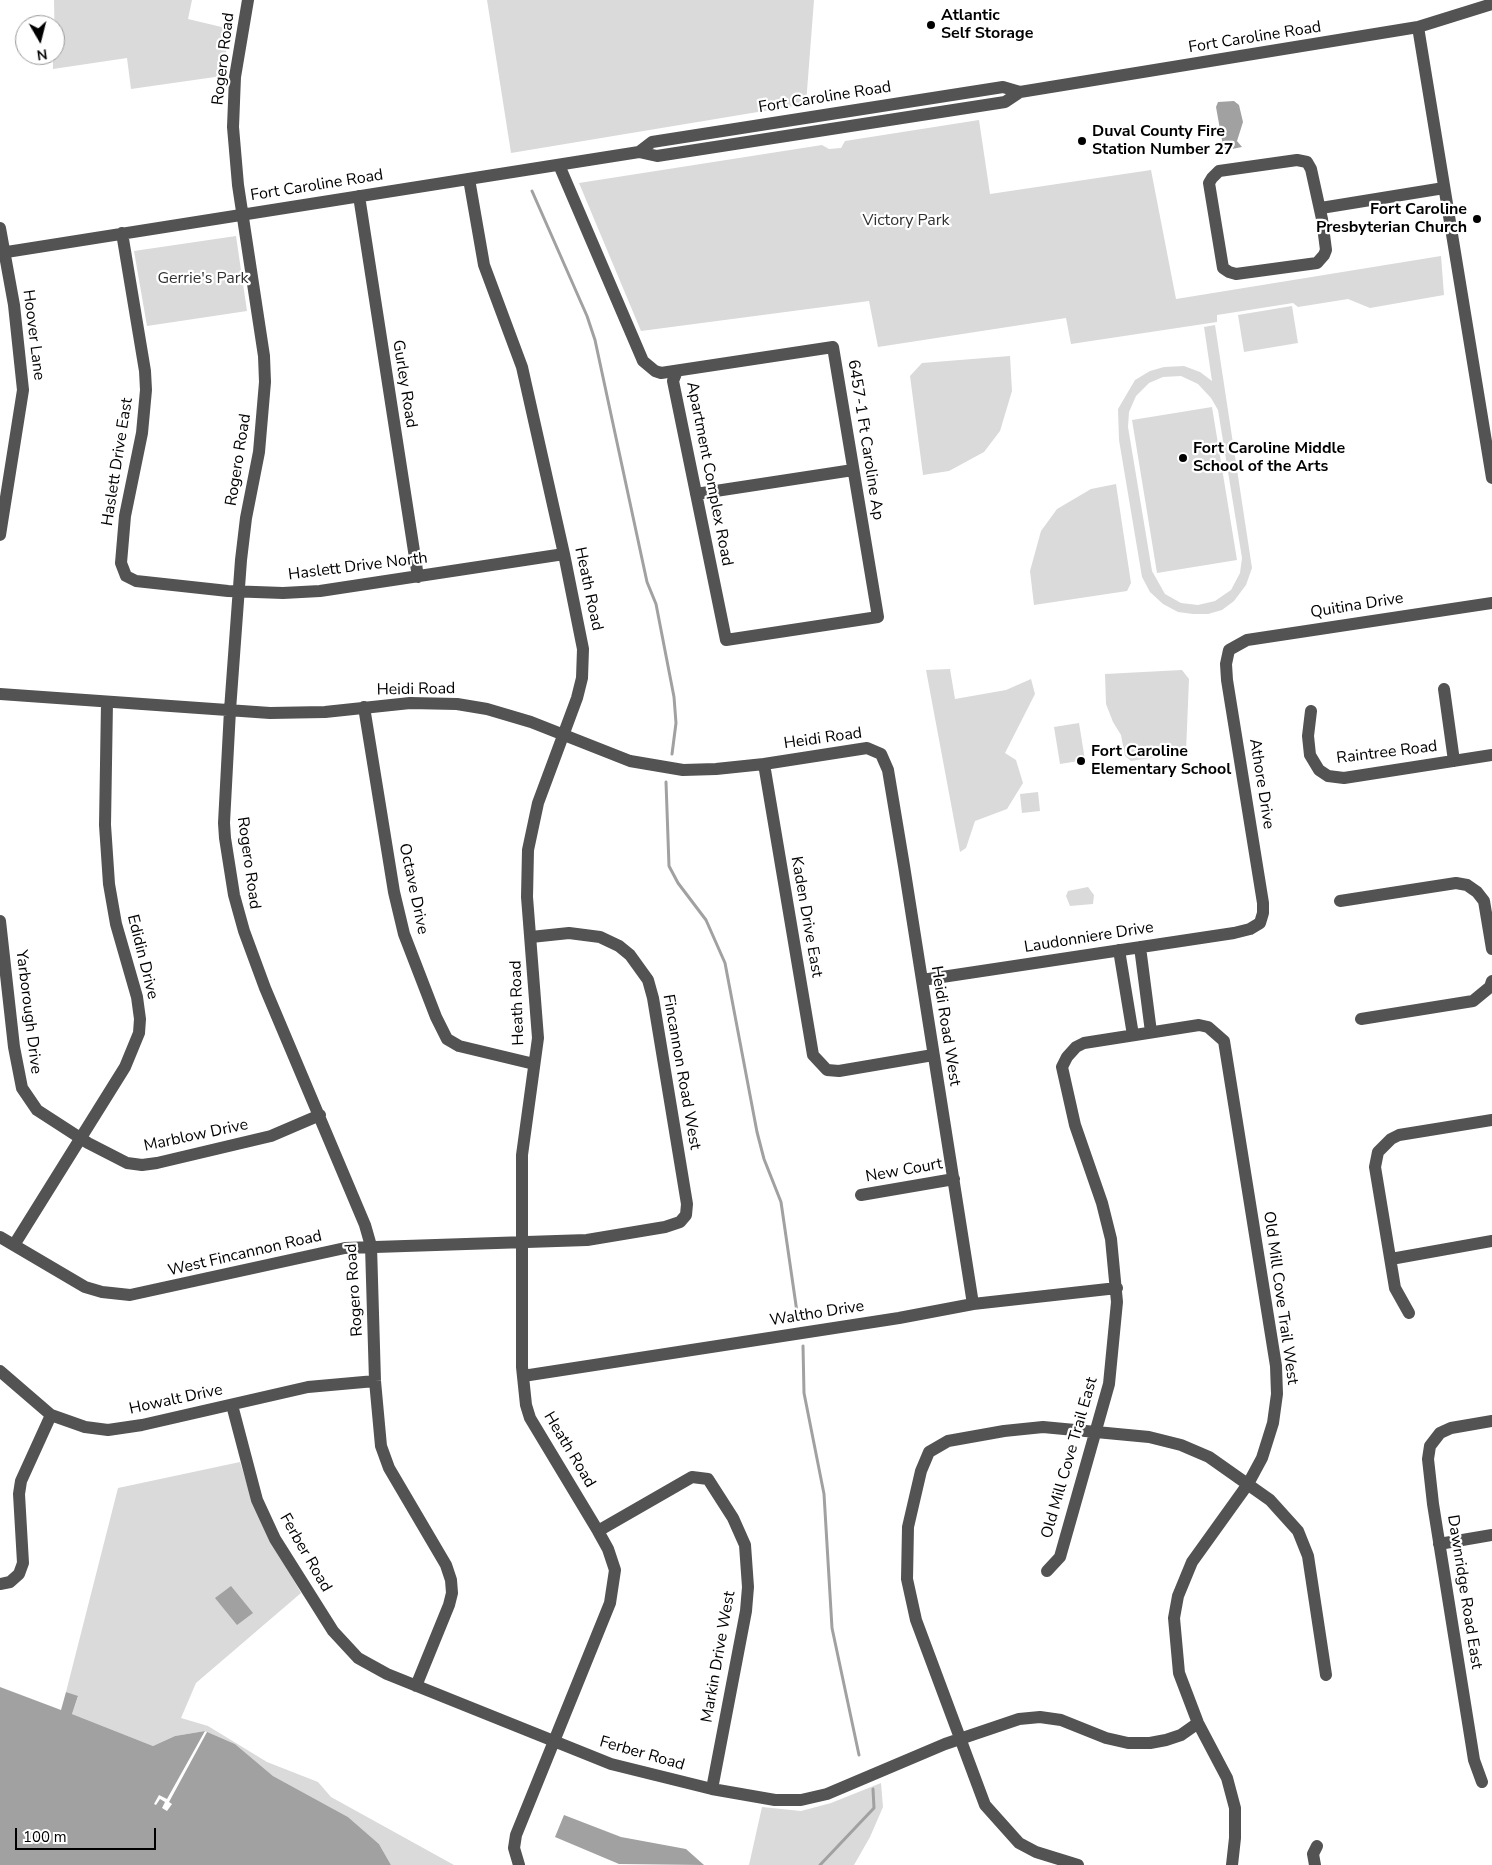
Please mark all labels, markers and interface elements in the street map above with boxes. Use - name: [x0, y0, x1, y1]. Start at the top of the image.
- place label: Atlantic Self Storage: [941, 6, 1033, 44]
- street label: Rogero Road: [209, 12, 239, 106]
- north arrow: [15, 15, 65, 65]
- street label: Fort Caroline Road: [1187, 18, 1323, 58]
- marker: Atlantic Self Storage: [925, 19, 937, 31]
- text: N: [36, 44, 49, 64]
- street label: Fort Caroline Road: [757, 78, 893, 118]
- place label: Duval County Fire Station Number 27: [1092, 122, 1233, 160]
- marker: Duval County Fire Station Number 27: [1076, 135, 1088, 147]
- street label: Fort Caroline Road: [249, 166, 385, 206]
- place label: Fort Caroline Presbyterian Church: [1316, 200, 1467, 238]
- park label: Victory Park: [862, 211, 950, 231]
- marker: Fort Caroline Presbyterian Church: [1471, 213, 1483, 225]
- park label: Gerrie's Park: [157, 269, 249, 289]
- street label: Hoover Lane: [18, 289, 48, 381]
- street label: Gurley Road: [388, 339, 420, 429]
- street label: 6457-1 Ft Caroline Ap: [843, 358, 887, 522]
- street label: Apartment Complex Road: [682, 380, 736, 568]
- street label: Haslett Drive East: [98, 397, 138, 527]
- street label: Rogero Road: [222, 412, 256, 508]
- place label: Fort Caroline Middle School of the Arts: [1193, 439, 1345, 477]
- marker: Fort Caroline Middle School of the Arts: [1177, 452, 1189, 464]
- street label: Heath Road: [570, 545, 606, 633]
- street label: Haslett Drive North: [287, 549, 429, 585]
- street label: Quitina Drive: [1309, 589, 1405, 623]
- street label: Heidi Road: [376, 680, 456, 700]
- street label: Heidi Road: [783, 724, 863, 754]
- street label: Athore Drive: [1244, 737, 1278, 831]
- street label: Raintree Road: [1335, 737, 1439, 769]
- place label: Fort Caroline Elementary School: [1091, 742, 1231, 780]
- marker: Fort Caroline Elementary School: [1075, 755, 1087, 767]
- street label: Rogero Road: [232, 816, 264, 910]
- street label: Octave Drive: [394, 842, 432, 936]
- street label: Kaden Drive East: [786, 855, 826, 979]
- street label: Edidin Drive: [122, 913, 162, 1001]
- street label: Laudonniere Drive: [1023, 918, 1155, 958]
- street label: Yarborough Drive: [11, 949, 45, 1075]
- street label: Heath Road: [507, 960, 529, 1046]
- street label: Heidi Road West: [926, 965, 964, 1087]
- street label: Fincannon Road West: [658, 993, 704, 1151]
- street label: Marblow Drive: [142, 1116, 250, 1156]
- street label: New Court: [864, 1155, 944, 1187]
- street label: Old Mill Cove Trail West: [1258, 1210, 1302, 1386]
- street label: West Fincannon Road: [166, 1227, 324, 1281]
- street label: Rogero Road: [342, 1243, 368, 1337]
- street label: Waltho Drive: [768, 1297, 866, 1331]
- street label: Old Mill Cove Trail East: [1038, 1375, 1102, 1541]
- street label: Howalt Drive: [128, 1381, 224, 1419]
- street label: Heath Road: [539, 1409, 599, 1491]
- street label: Ferber Road: [275, 1510, 335, 1596]
- street label: Dawnridge Road East: [1442, 1514, 1486, 1670]
- street label: Markin Drive West: [698, 1590, 740, 1724]
- street label: Ferber Road: [597, 1733, 687, 1775]
- scale bar: [18, 1818, 159, 1850]
- text: 100 m: [23, 1827, 67, 1847]

